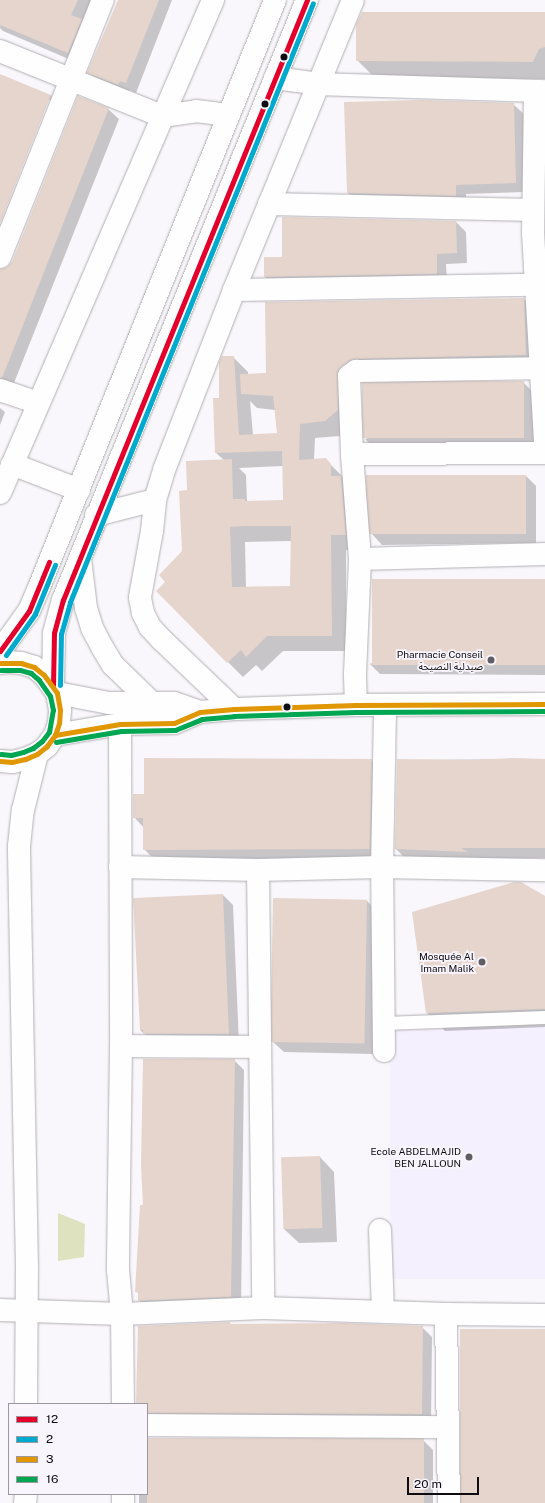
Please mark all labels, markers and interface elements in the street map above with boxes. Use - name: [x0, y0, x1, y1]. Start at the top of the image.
- unlabelled marker: [279, 52, 289, 62]
- unlabelled marker: [260, 99, 270, 109]
- place label: Pharmacie Conseil صيدلية النصيحة: [397, 648, 483, 672]
- marker: Pharmacie Conseil صيدلية النصيحة: [486, 655, 496, 665]
- unlabelled marker: [282, 702, 292, 712]
- place label: Mosquée Al Imam Malik: [419, 950, 474, 974]
- marker: Mosquée Al Imam Malik: [477, 957, 487, 967]
- place label: Ecole ABDELMAJID BEN JALLOUN: [370, 1145, 461, 1168]
- marker: Ecole ABDELMAJID BEN JALLOUN: [464, 1152, 474, 1162]
- legend: [8, 1403, 148, 1495]
- text: 12: [46, 1412, 58, 1426]
- text: 2: [46, 1432, 53, 1446]
- text: 3: [46, 1452, 54, 1466]
- scale bar: [409, 1469, 481, 1495]
- text: 16: [46, 1472, 58, 1486]
- text: 20 m: [414, 1477, 442, 1491]

